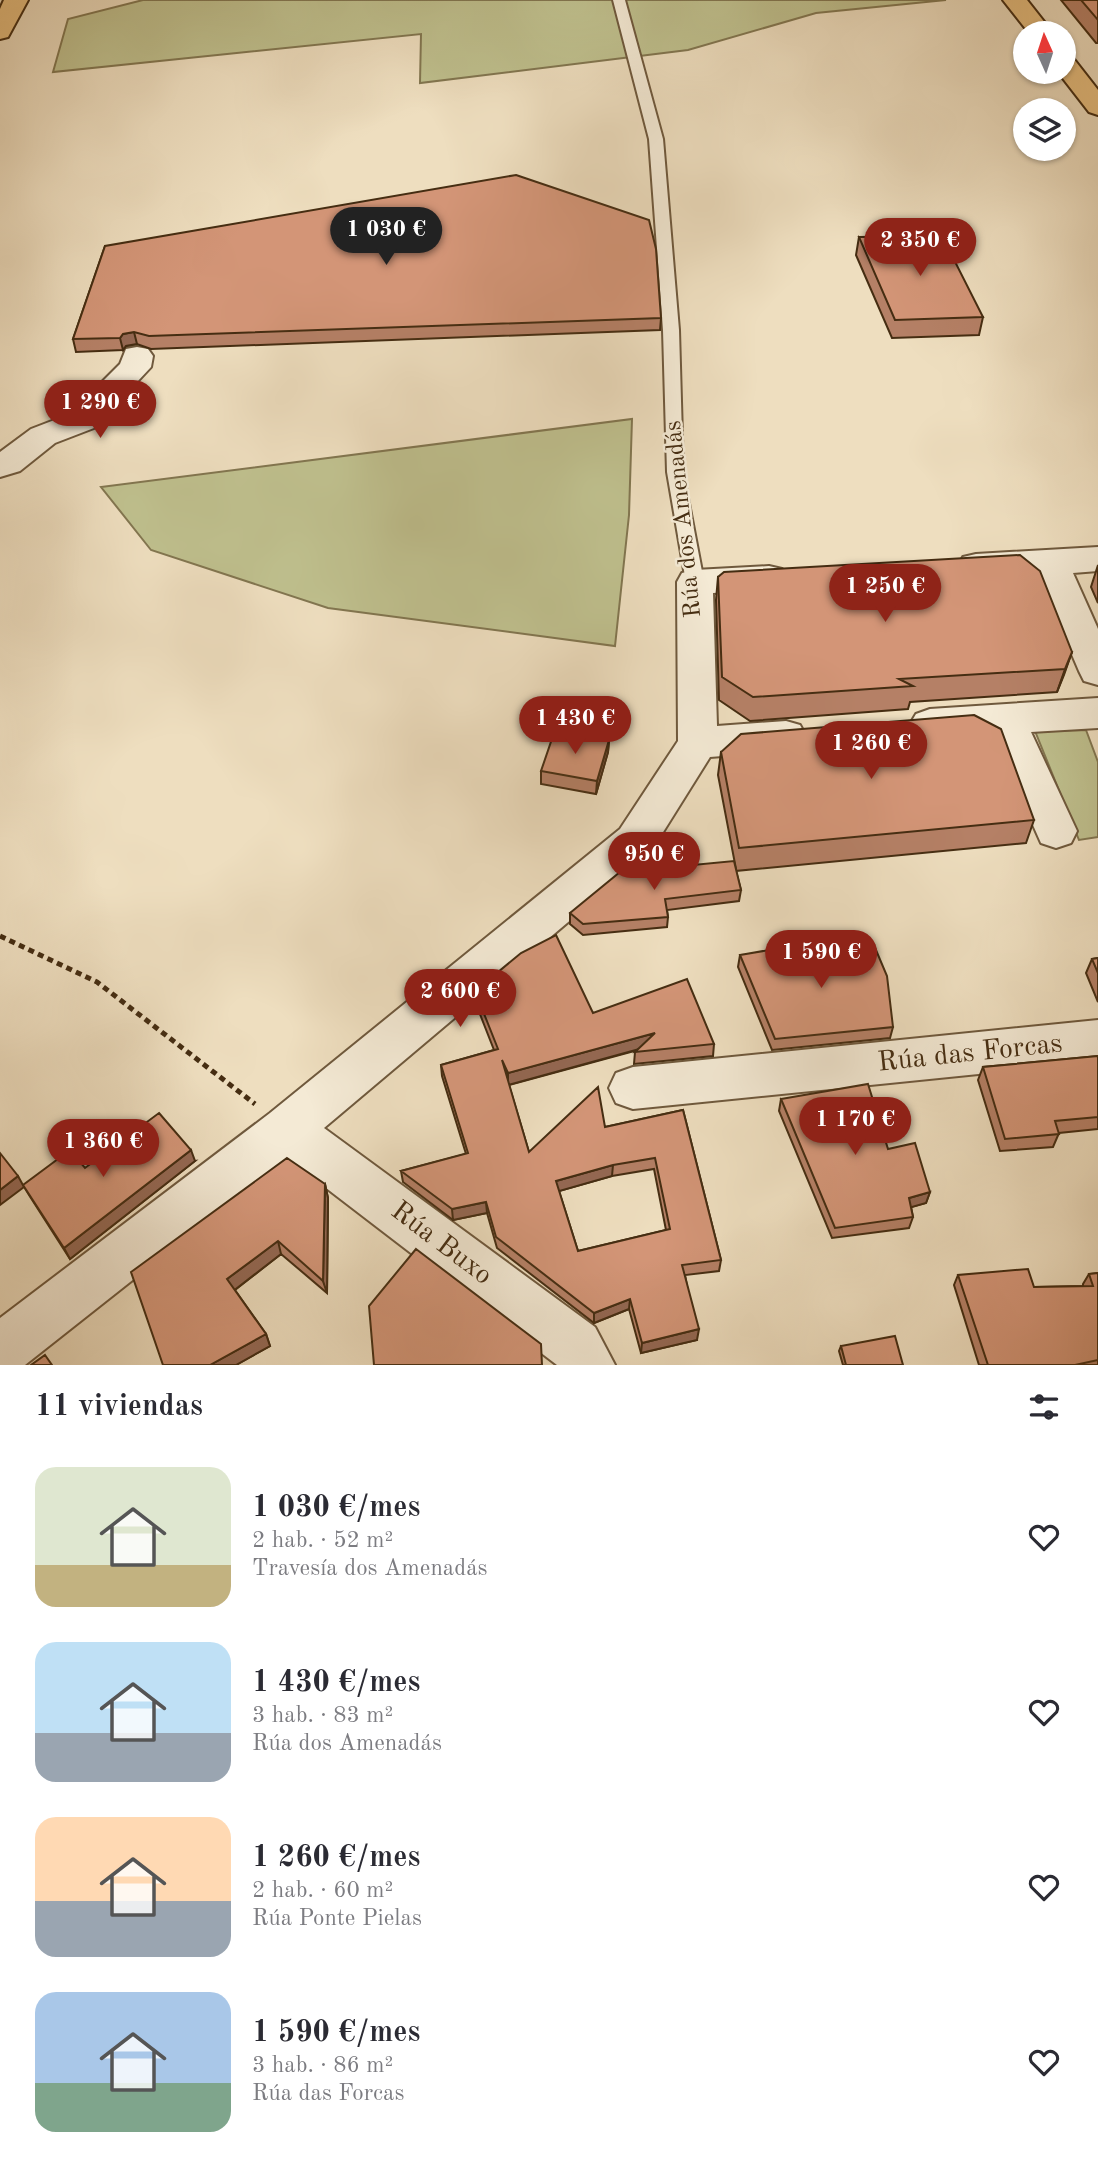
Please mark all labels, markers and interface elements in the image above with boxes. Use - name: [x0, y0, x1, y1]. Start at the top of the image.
- north arrow: [1013, 21, 1076, 84]
- map controls: [1013, 21, 1076, 161]
- button: layers: [1013, 98, 1076, 161]
- pin: 1 030 €: [321, 208, 451, 267]
- text: 1 030 €: [346, 218, 426, 241]
- pin: 2 350 €: [855, 218, 985, 278]
- text: 2 350 €: [880, 229, 960, 252]
- pin: 1 290 €: [35, 380, 165, 440]
- text: 1 290 €: [60, 391, 140, 414]
- street label: Rúa dos Amenadás: [662, 419, 706, 619]
- pin: 1 250 €: [820, 564, 950, 624]
- text: 1 250 €: [845, 575, 925, 598]
- pin: 1 430 €: [510, 696, 640, 756]
- text: 1 430 €: [535, 707, 615, 730]
- pin: 1 260 €: [806, 722, 936, 781]
- text: 1 260 €: [831, 732, 911, 755]
- pin: 950 €: [605, 832, 703, 892]
- text: 950 €: [624, 843, 684, 866]
- pin: 1 590 €: [756, 930, 886, 990]
- text: 1 590 €: [781, 941, 861, 964]
- pin: 2 600 €: [395, 970, 525, 1029]
- text: 2 600 €: [420, 980, 500, 1003]
- street label: Rúa das Forcas: [876, 1030, 1064, 1078]
- pin: 1 170 €: [790, 1098, 920, 1157]
- text: 1 170 €: [815, 1108, 895, 1131]
- pin: 1 360 €: [38, 1120, 168, 1179]
- text: 1 360 €: [63, 1130, 143, 1153]
- street label: Rúa Buxo: [385, 1197, 497, 1291]
- icon: filters: [1025, 1388, 1063, 1426]
- text: 11 viviendas: [35, 1392, 203, 1422]
- text: 1 030 €/mes: [252, 1493, 420, 1523]
- icon: home: [91, 1495, 175, 1579]
- icon: heart: [1025, 1518, 1063, 1556]
- text: 2 hab. · 52 m²: [252, 1529, 393, 1552]
- text: Travesía dos Amenadás: [252, 1557, 488, 1580]
- text: 1 430 €/mes: [252, 1668, 420, 1698]
- icon: home: [91, 1670, 175, 1754]
- icon: heart: [1025, 1693, 1063, 1731]
- text: 3 hab. · 83 m²: [252, 1704, 393, 1727]
- text: Rúa dos Amenadás: [252, 1732, 442, 1755]
- text: 1 260 €/mes: [252, 1843, 420, 1873]
- icon: home: [91, 1845, 175, 1929]
- icon: heart: [1025, 1868, 1063, 1906]
- text: 2 hab. · 60 m²: [252, 1879, 393, 1902]
- text: Rúa Ponte Pielas: [252, 1907, 422, 1930]
- text: 1 590 €/mes: [252, 2018, 420, 2048]
- icon: home: [91, 2020, 175, 2104]
- icon: heart: [1025, 2043, 1063, 2081]
- text: 3 hab. · 86 m²: [252, 2054, 393, 2077]
- text: Rúa das Forcas: [252, 2082, 404, 2105]

